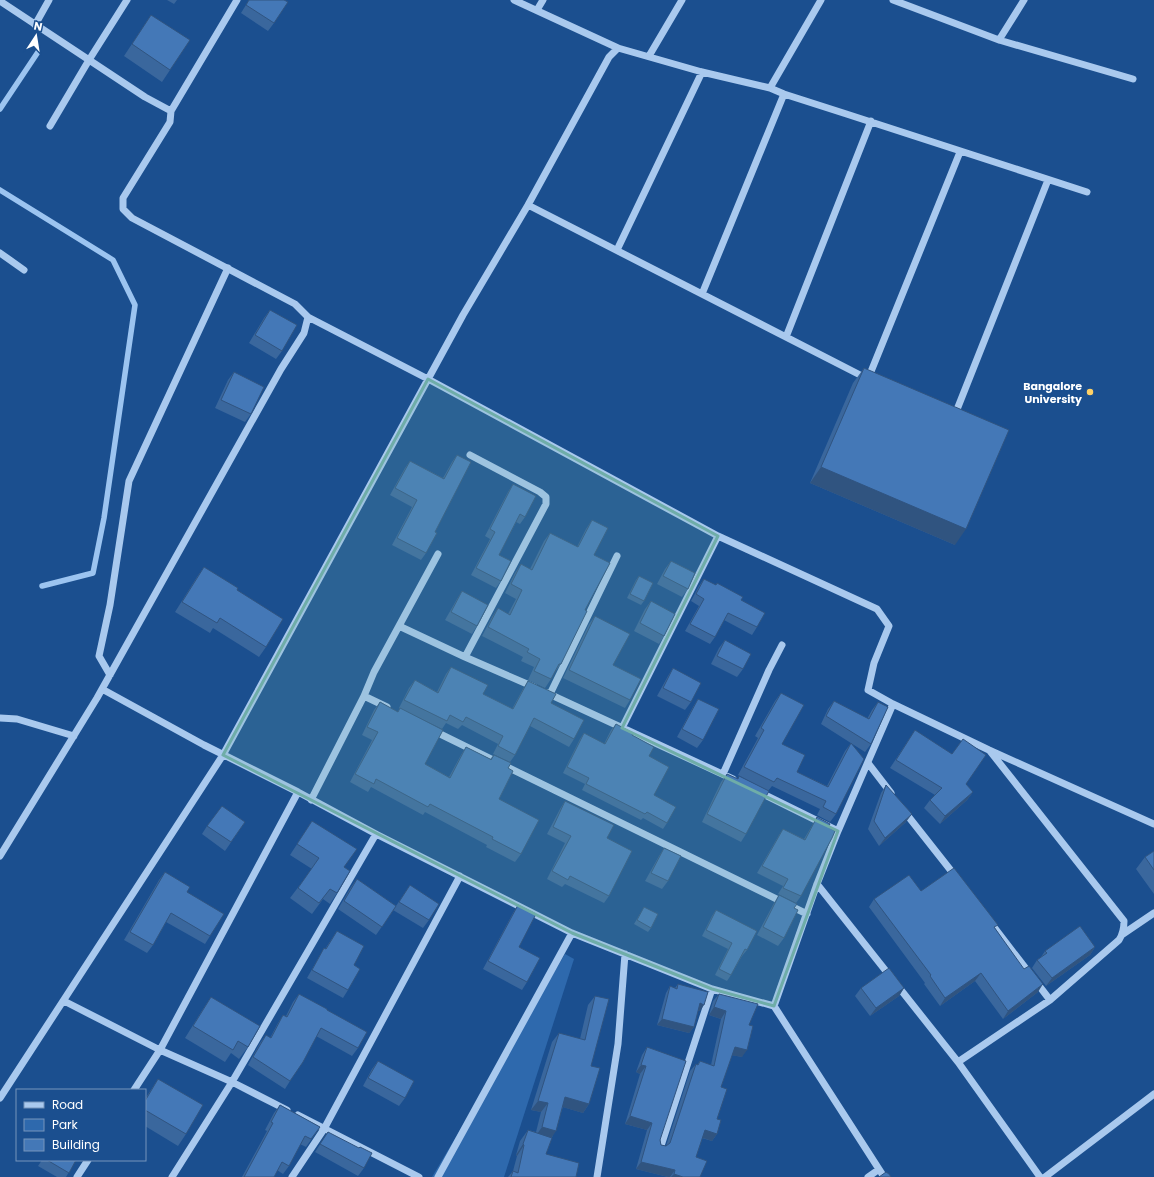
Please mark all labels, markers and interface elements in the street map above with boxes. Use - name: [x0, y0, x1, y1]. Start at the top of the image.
- north arrow: [16, 16, 56, 56]
- text: N: [32, 18, 44, 35]
- place label: Bangalore University: [1023, 378, 1082, 407]
- marker: Bangalore University: [1085, 387, 1095, 397]
- legend: [16, 1089, 146, 1161]
- text: Road: [52, 1096, 83, 1113]
- text: Park: [52, 1116, 79, 1133]
- text: Building: [52, 1136, 100, 1153]

